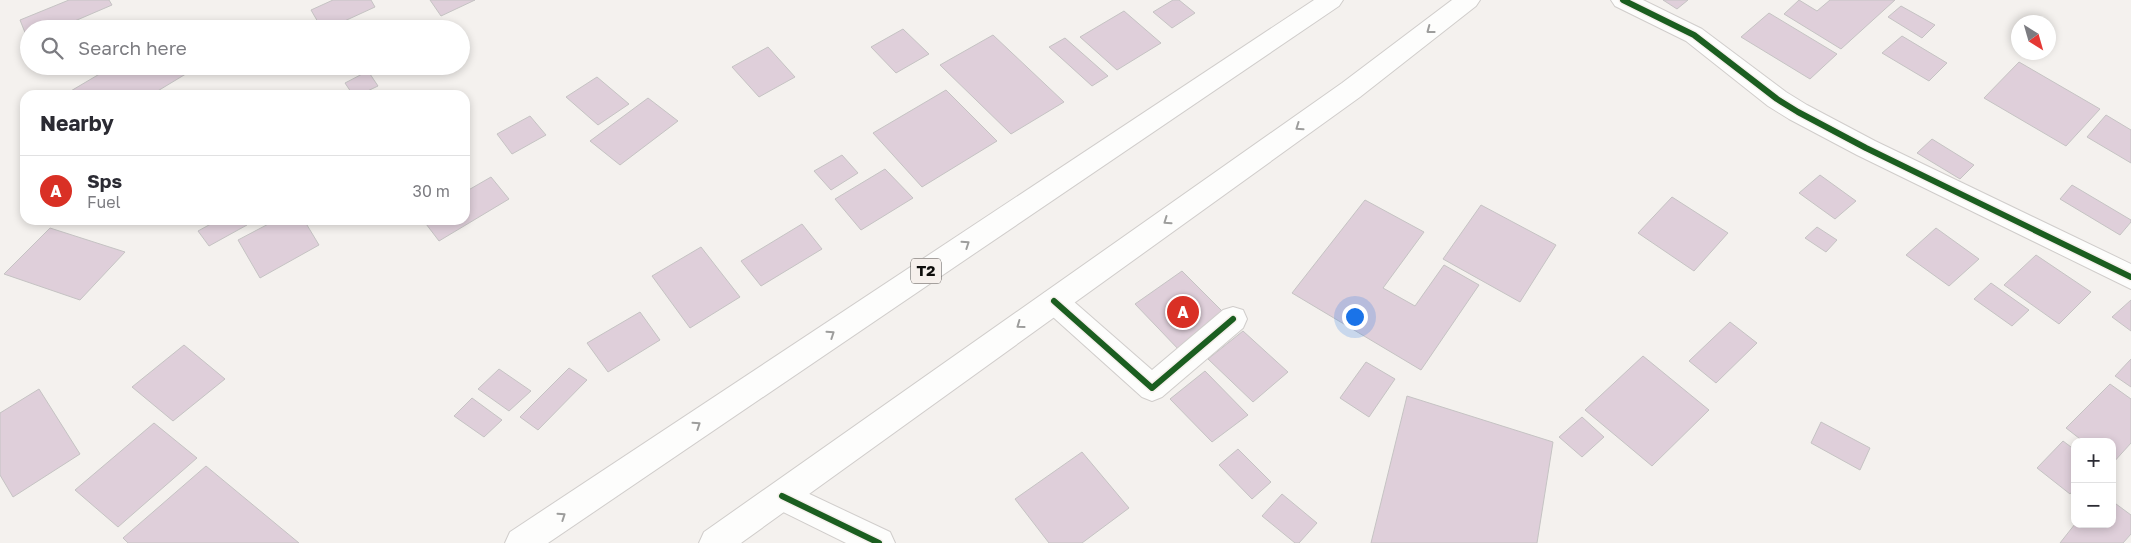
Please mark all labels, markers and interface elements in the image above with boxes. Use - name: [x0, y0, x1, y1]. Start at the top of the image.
- north arrow: [2011, 15, 2056, 60]
- search box: [20, 20, 470, 75]
- one-way arrow: [1427, 24, 1436, 32]
- icon: search: [38, 34, 66, 62]
- text: Search here: [78, 36, 187, 59]
- text: Nearby: [40, 110, 114, 136]
- one-way arrow: [1296, 121, 1305, 130]
- text: Sps: [87, 169, 122, 192]
- text: A: [50, 181, 62, 201]
- text: 30 m: [413, 181, 450, 201]
- text: Fuel: [87, 192, 121, 212]
- one-way arrow: [1163, 215, 1173, 224]
- one-way arrow: [961, 241, 970, 250]
- road number: T2: [911, 258, 941, 284]
- pin: A: [1167, 293, 1199, 331]
- your location: [1342, 304, 1368, 330]
- one-way arrow: [1016, 319, 1026, 328]
- one-way arrow: [826, 331, 835, 341]
- one-way arrow: [691, 422, 700, 431]
- map controls: [2071, 438, 2116, 528]
- button: +: [2071, 438, 2116, 483]
- button: −: [2071, 483, 2116, 528]
- one-way arrow: [556, 513, 566, 522]

